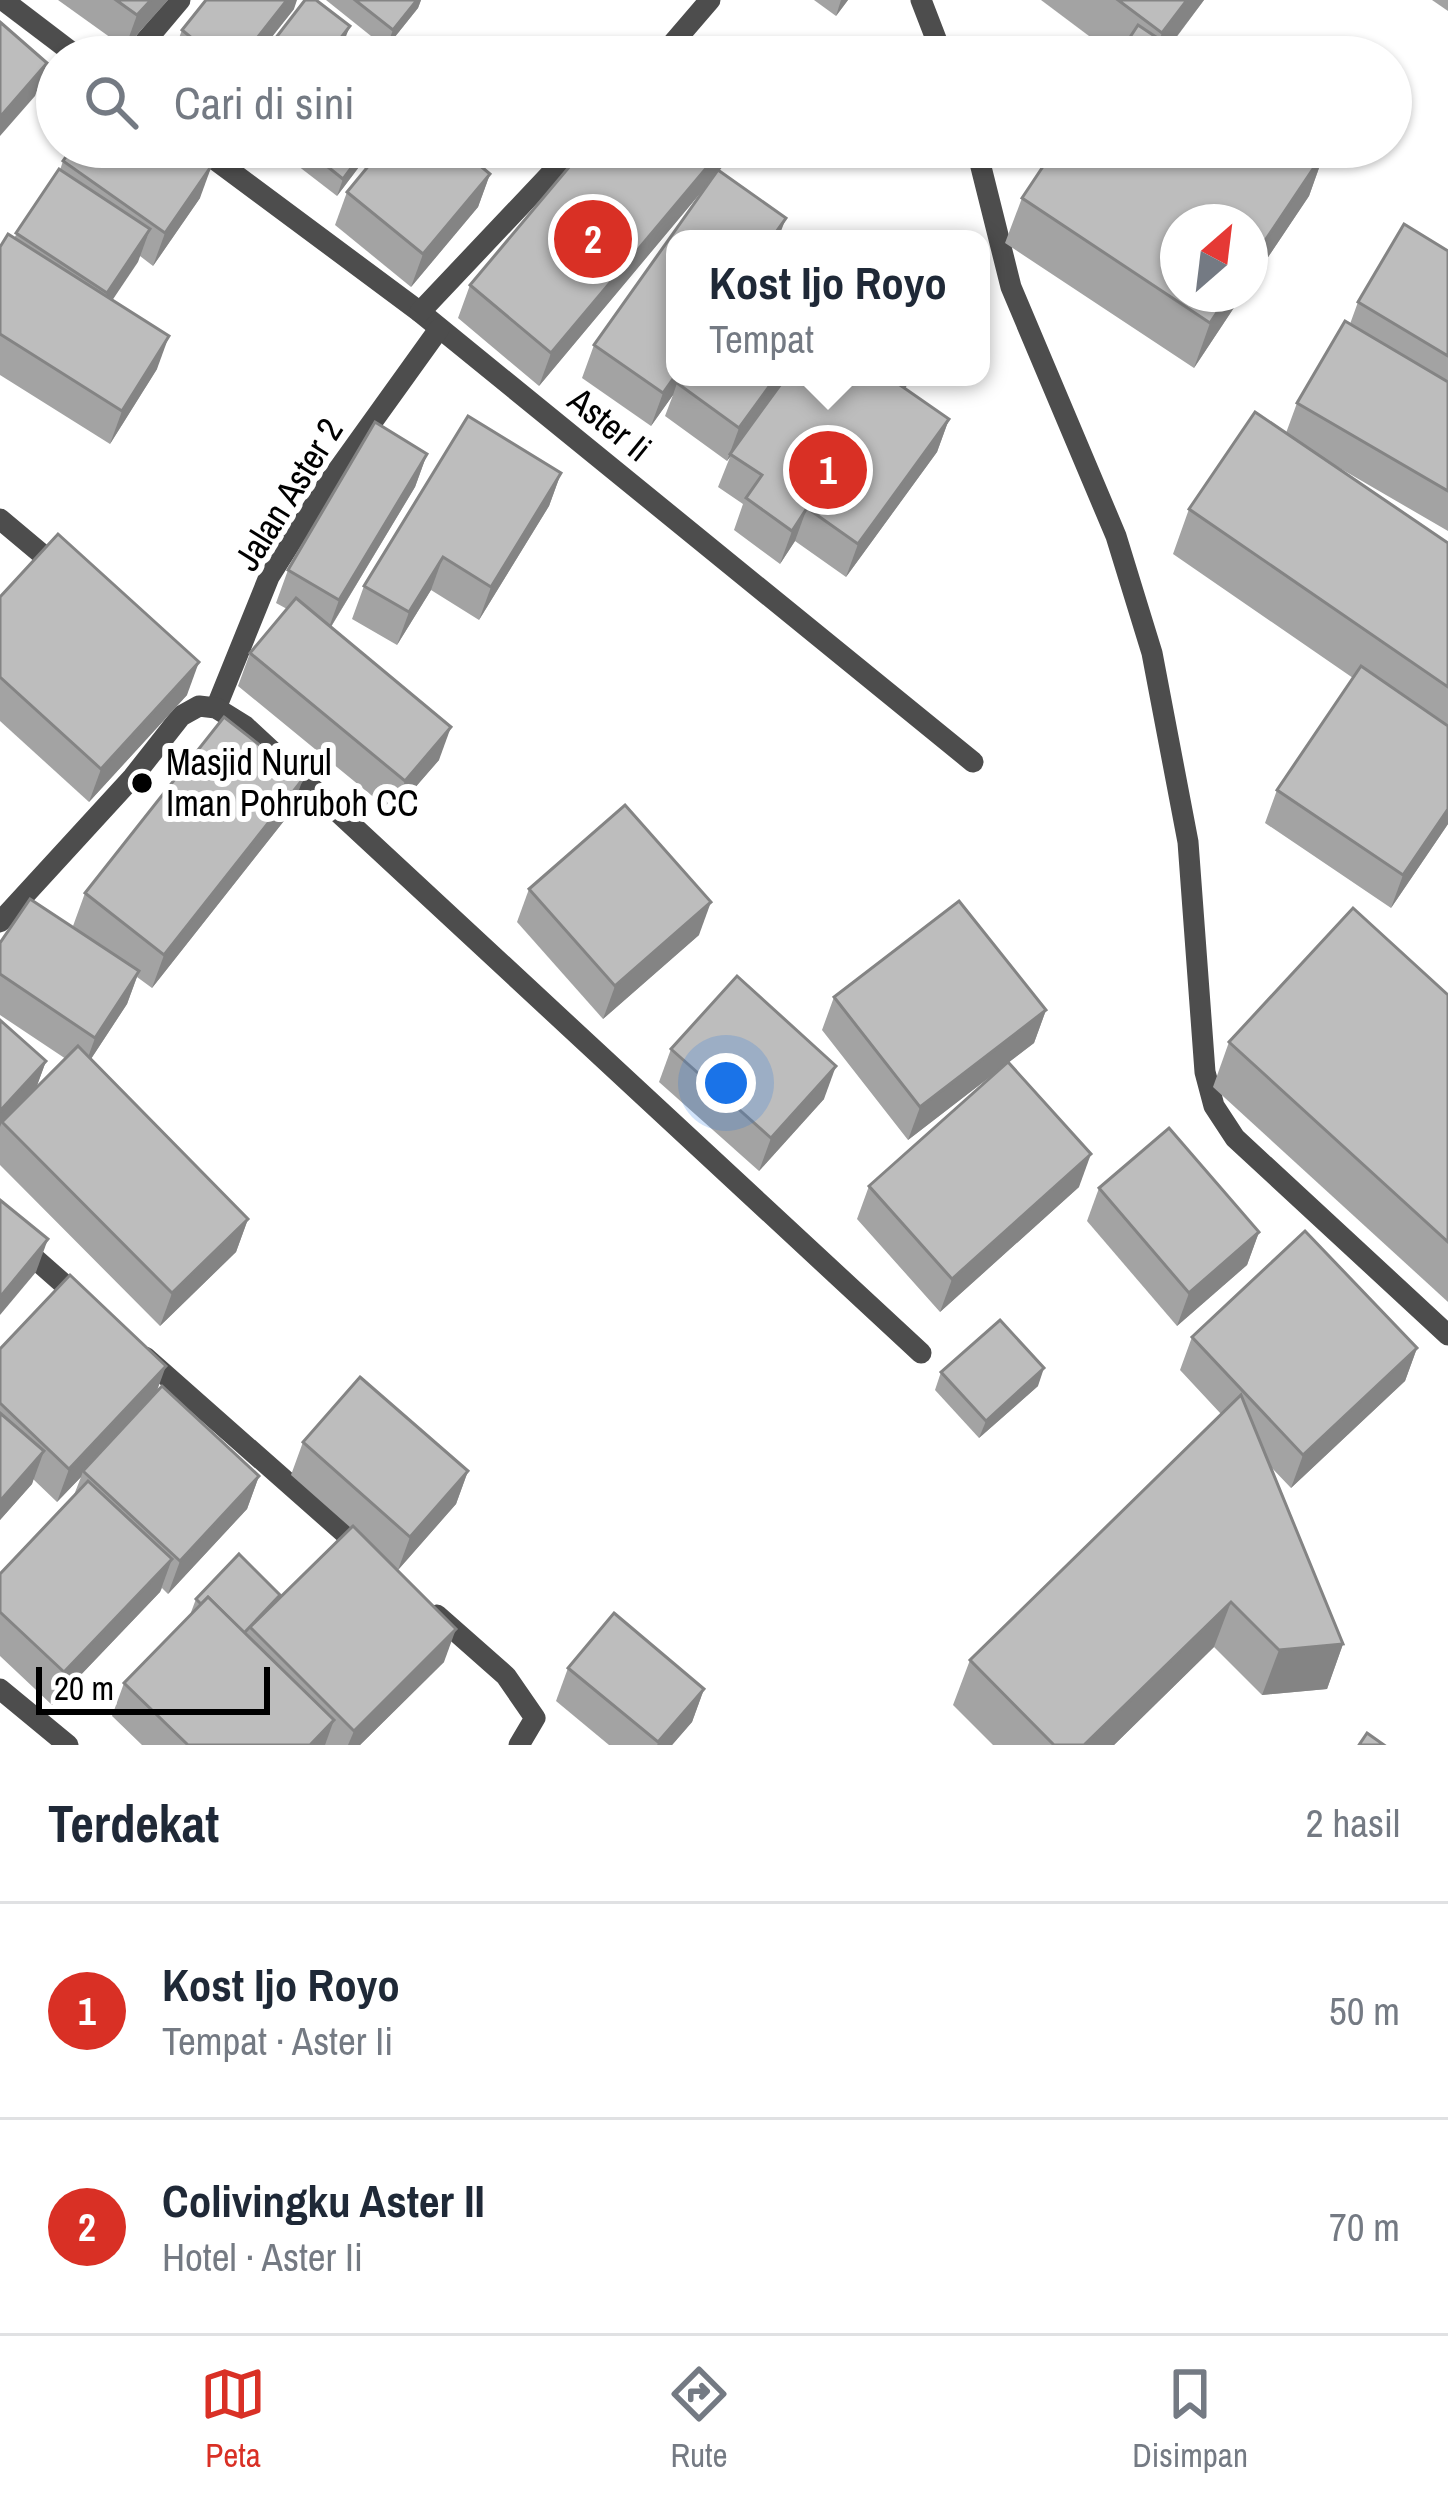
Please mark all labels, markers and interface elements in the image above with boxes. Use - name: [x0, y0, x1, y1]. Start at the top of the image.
- search box: [36, 36, 1412, 168]
- icon: search: [78, 69, 144, 135]
- text: Cari di sini: [174, 72, 355, 133]
- pin: 2: [554, 194, 632, 284]
- north arrow: [1160, 204, 1268, 312]
- popup: [666, 230, 990, 386]
- text: Kost Ijo Royo: [709, 252, 947, 313]
- text: Tempat: [709, 313, 814, 365]
- street label: Aster Ii: [558, 375, 661, 472]
- street label: Jalan Aster 2: [222, 409, 354, 579]
- pin: 1: [789, 425, 867, 515]
- place label: Masjid Nurul Iman Pohruboh CC: [166, 738, 419, 827]
- marker: Masjid Nurul Iman Pohruboh CC: [129, 770, 155, 796]
- your location: [696, 1053, 756, 1113]
- scale bar: [36, 1661, 270, 1714]
- text: 20 m: [54, 1666, 114, 1710]
- text: Terdekat: [48, 1789, 219, 1858]
- text: 2 hasil: [1306, 1797, 1400, 1849]
- text: Kost Ijo Royo: [162, 1954, 400, 2015]
- text: 1: [78, 1985, 96, 2037]
- text: 50 m: [1329, 1985, 1400, 2037]
- text: Tempat · Aster Ii: [162, 2015, 393, 2067]
- text: Colivingku Aster II: [162, 2170, 485, 2231]
- text: 2: [78, 2201, 96, 2253]
- text: 70 m: [1329, 2201, 1400, 2253]
- text: Hotel · Aster Ii: [162, 2231, 363, 2283]
- tab: Peta: [200, 2361, 266, 2477]
- tab: Rute: [666, 2361, 732, 2477]
- tab: Disimpan: [1132, 2361, 1248, 2477]

